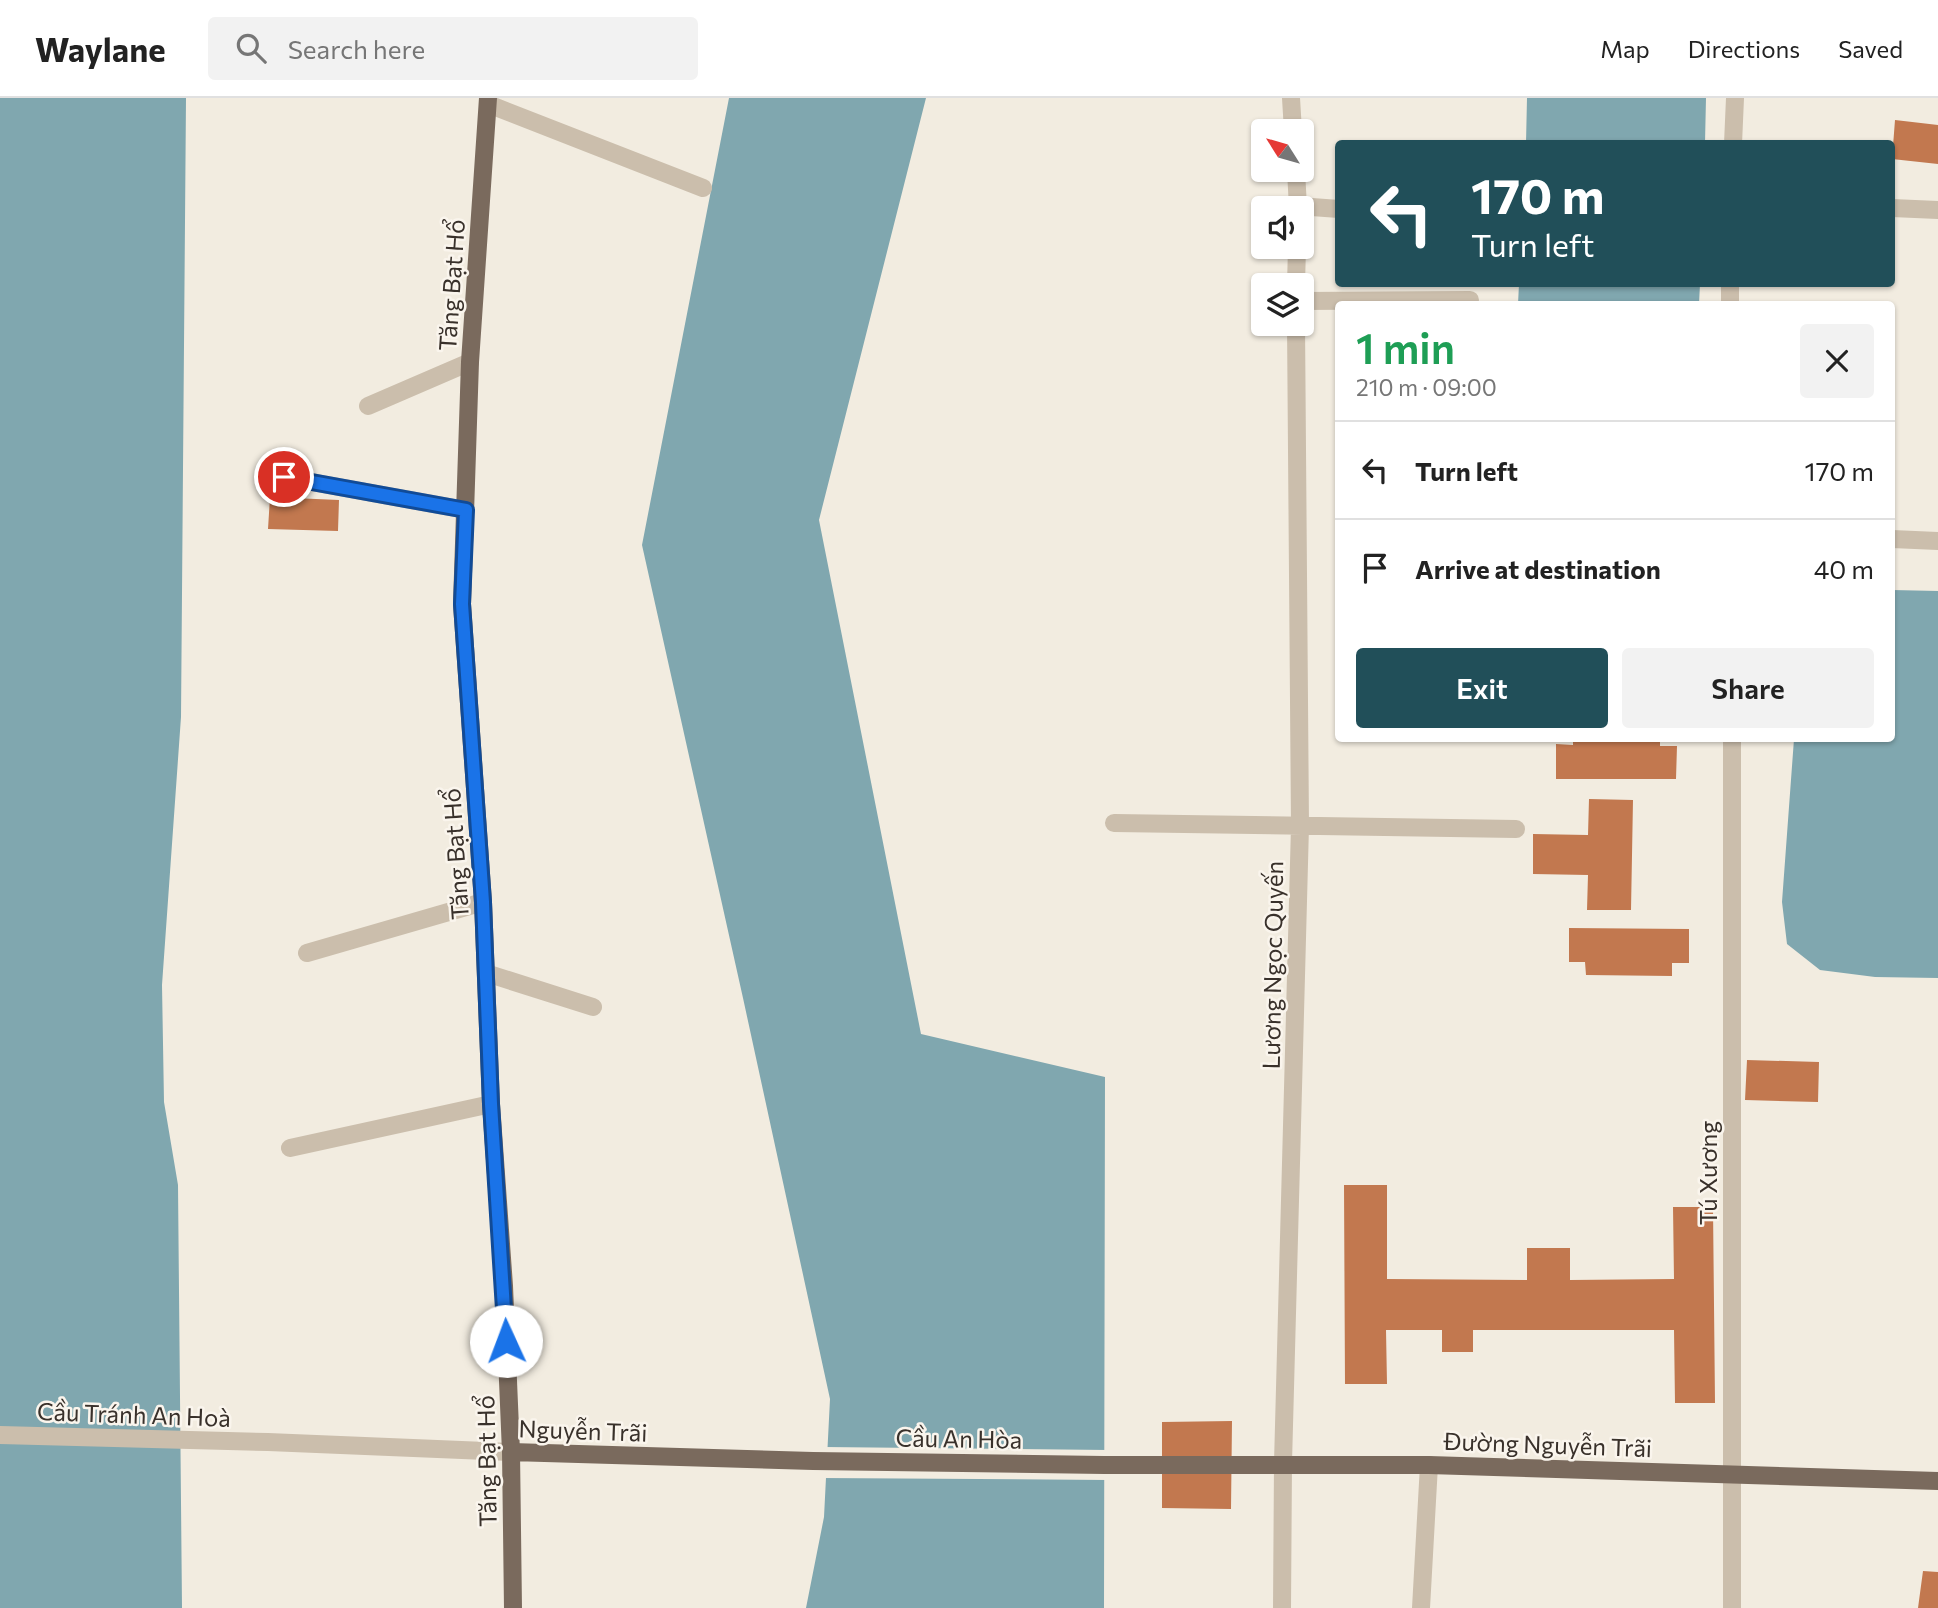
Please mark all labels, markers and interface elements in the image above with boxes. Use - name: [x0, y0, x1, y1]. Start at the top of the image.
- search box: [208, 17, 698, 80]
- text: Waylane: [35, 28, 166, 69]
- icon: search: [232, 29, 270, 67]
- text: Search here: [288, 33, 425, 64]
- text: Map: [1600, 34, 1650, 63]
- text: Directions: [1688, 34, 1800, 63]
- text: Saved: [1838, 34, 1903, 63]
- north arrow: [1251, 119, 1314, 182]
- map controls: [1251, 119, 1314, 336]
- text: 170 m: [1471, 164, 1604, 224]
- icon: left: [1356, 168, 1447, 259]
- button: sound: [1251, 196, 1314, 259]
- street label: Tăng Bạt Hổ: [432, 218, 470, 352]
- text: Turn left: [1471, 224, 1595, 264]
- button: layers: [1251, 273, 1314, 336]
- text: 1 min: [1356, 321, 1455, 373]
- button: close: [1800, 324, 1874, 398]
- text: 210 m · 09:00: [1356, 373, 1497, 401]
- pin: [254, 447, 314, 507]
- icon: left: [1356, 451, 1394, 489]
- text: Turn left: [1415, 455, 1518, 486]
- text: 170 m: [1805, 455, 1874, 486]
- icon: arrive: [265, 458, 303, 496]
- icon: arrive: [1356, 549, 1394, 587]
- text: Arrive at destination: [1415, 553, 1661, 584]
- text: 40 m: [1814, 553, 1874, 584]
- button: Exit: [1356, 648, 1608, 728]
- button: Share: [1622, 648, 1874, 728]
- street label: Tăng Bạt Hổ: [436, 787, 474, 921]
- street label: Lương Ngọc Quyến: [1256, 860, 1288, 1070]
- street label: Tú Xương: [1693, 1121, 1722, 1225]
- position arrow: [469, 1304, 543, 1378]
- street label: Tăng Bạt Hổ: [470, 1395, 502, 1527]
- street label: Cầu Tránh An Hoà: [37, 1396, 231, 1432]
- street label: Nguyễn Trãi: [518, 1413, 648, 1447]
- street label: Cầu An Hòa: [895, 1422, 1023, 1454]
- street label: Đường Nguyễn Trãi: [1442, 1426, 1653, 1462]

